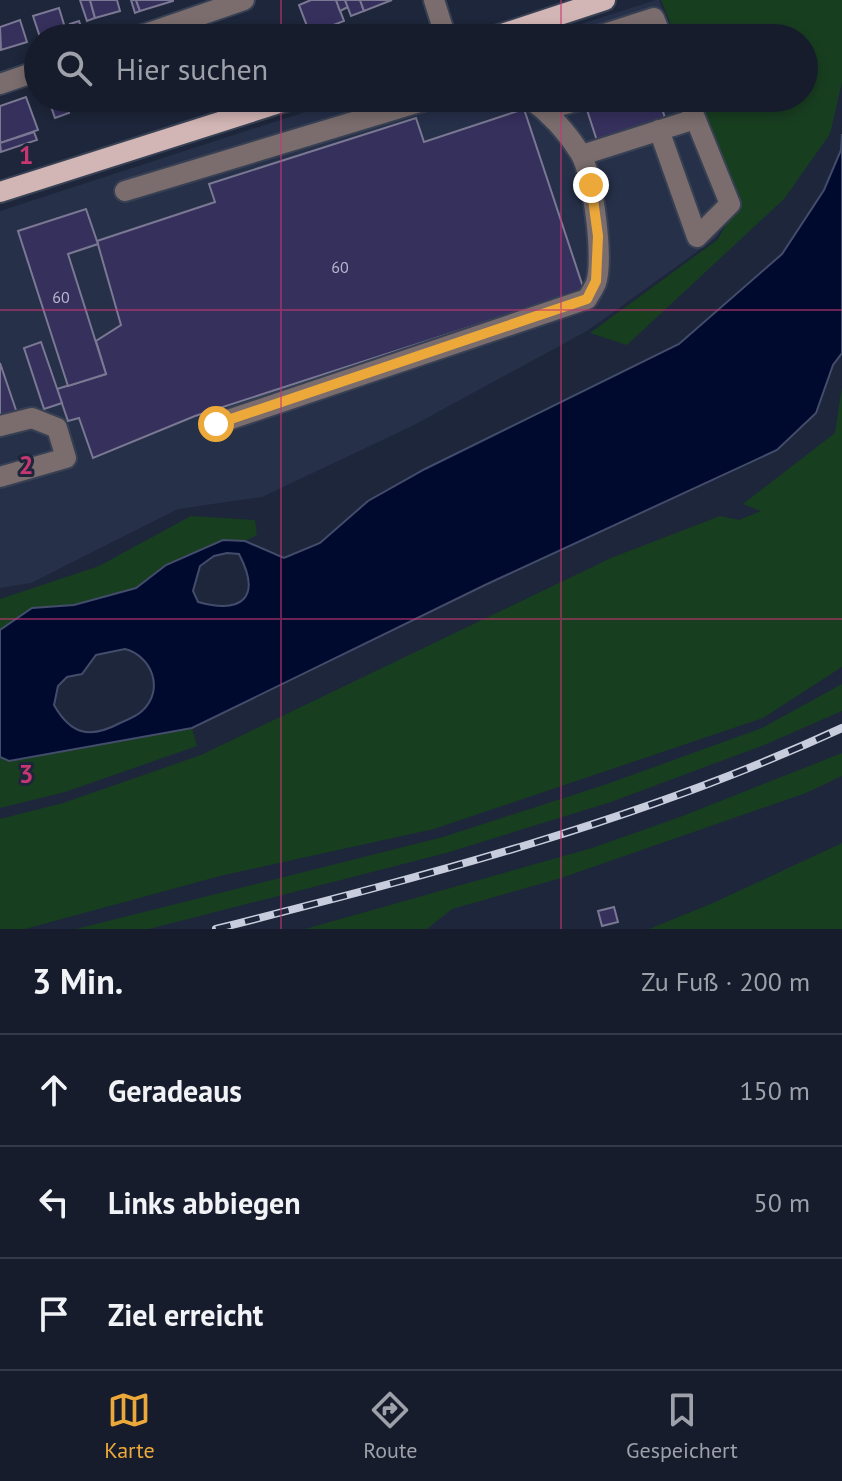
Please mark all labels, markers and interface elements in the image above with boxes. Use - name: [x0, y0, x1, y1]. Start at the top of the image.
- search box: [24, 24, 818, 112]
- icon: search: [52, 46, 96, 90]
- text: Hier suchen: [116, 49, 268, 88]
- text: 1: [19, 138, 33, 171]
- route end: [573, 167, 609, 203]
- house number: 60: [331, 257, 349, 277]
- house number: 60: [52, 287, 70, 307]
- route start: [198, 406, 234, 442]
- text: 2: [19, 448, 33, 481]
- text: 3: [19, 757, 33, 790]
- text: 3 Min.: [32, 959, 123, 1003]
- text: Zu Fuß · 200 m: [641, 965, 810, 998]
- icon: ahead: [32, 1068, 76, 1112]
- text: Geradeaus: [108, 1071, 242, 1110]
- text: 150 m: [739, 1074, 810, 1107]
- icon: left: [32, 1180, 76, 1224]
- text: Links abbiegen: [108, 1183, 301, 1222]
- text: 50 m: [754, 1186, 810, 1219]
- icon: arrive: [32, 1292, 76, 1336]
- text: Ziel erreicht: [108, 1295, 263, 1334]
- tab: Karte: [104, 1388, 155, 1464]
- tab: Route: [363, 1388, 417, 1464]
- tab: Gespeichert: [626, 1388, 738, 1464]

